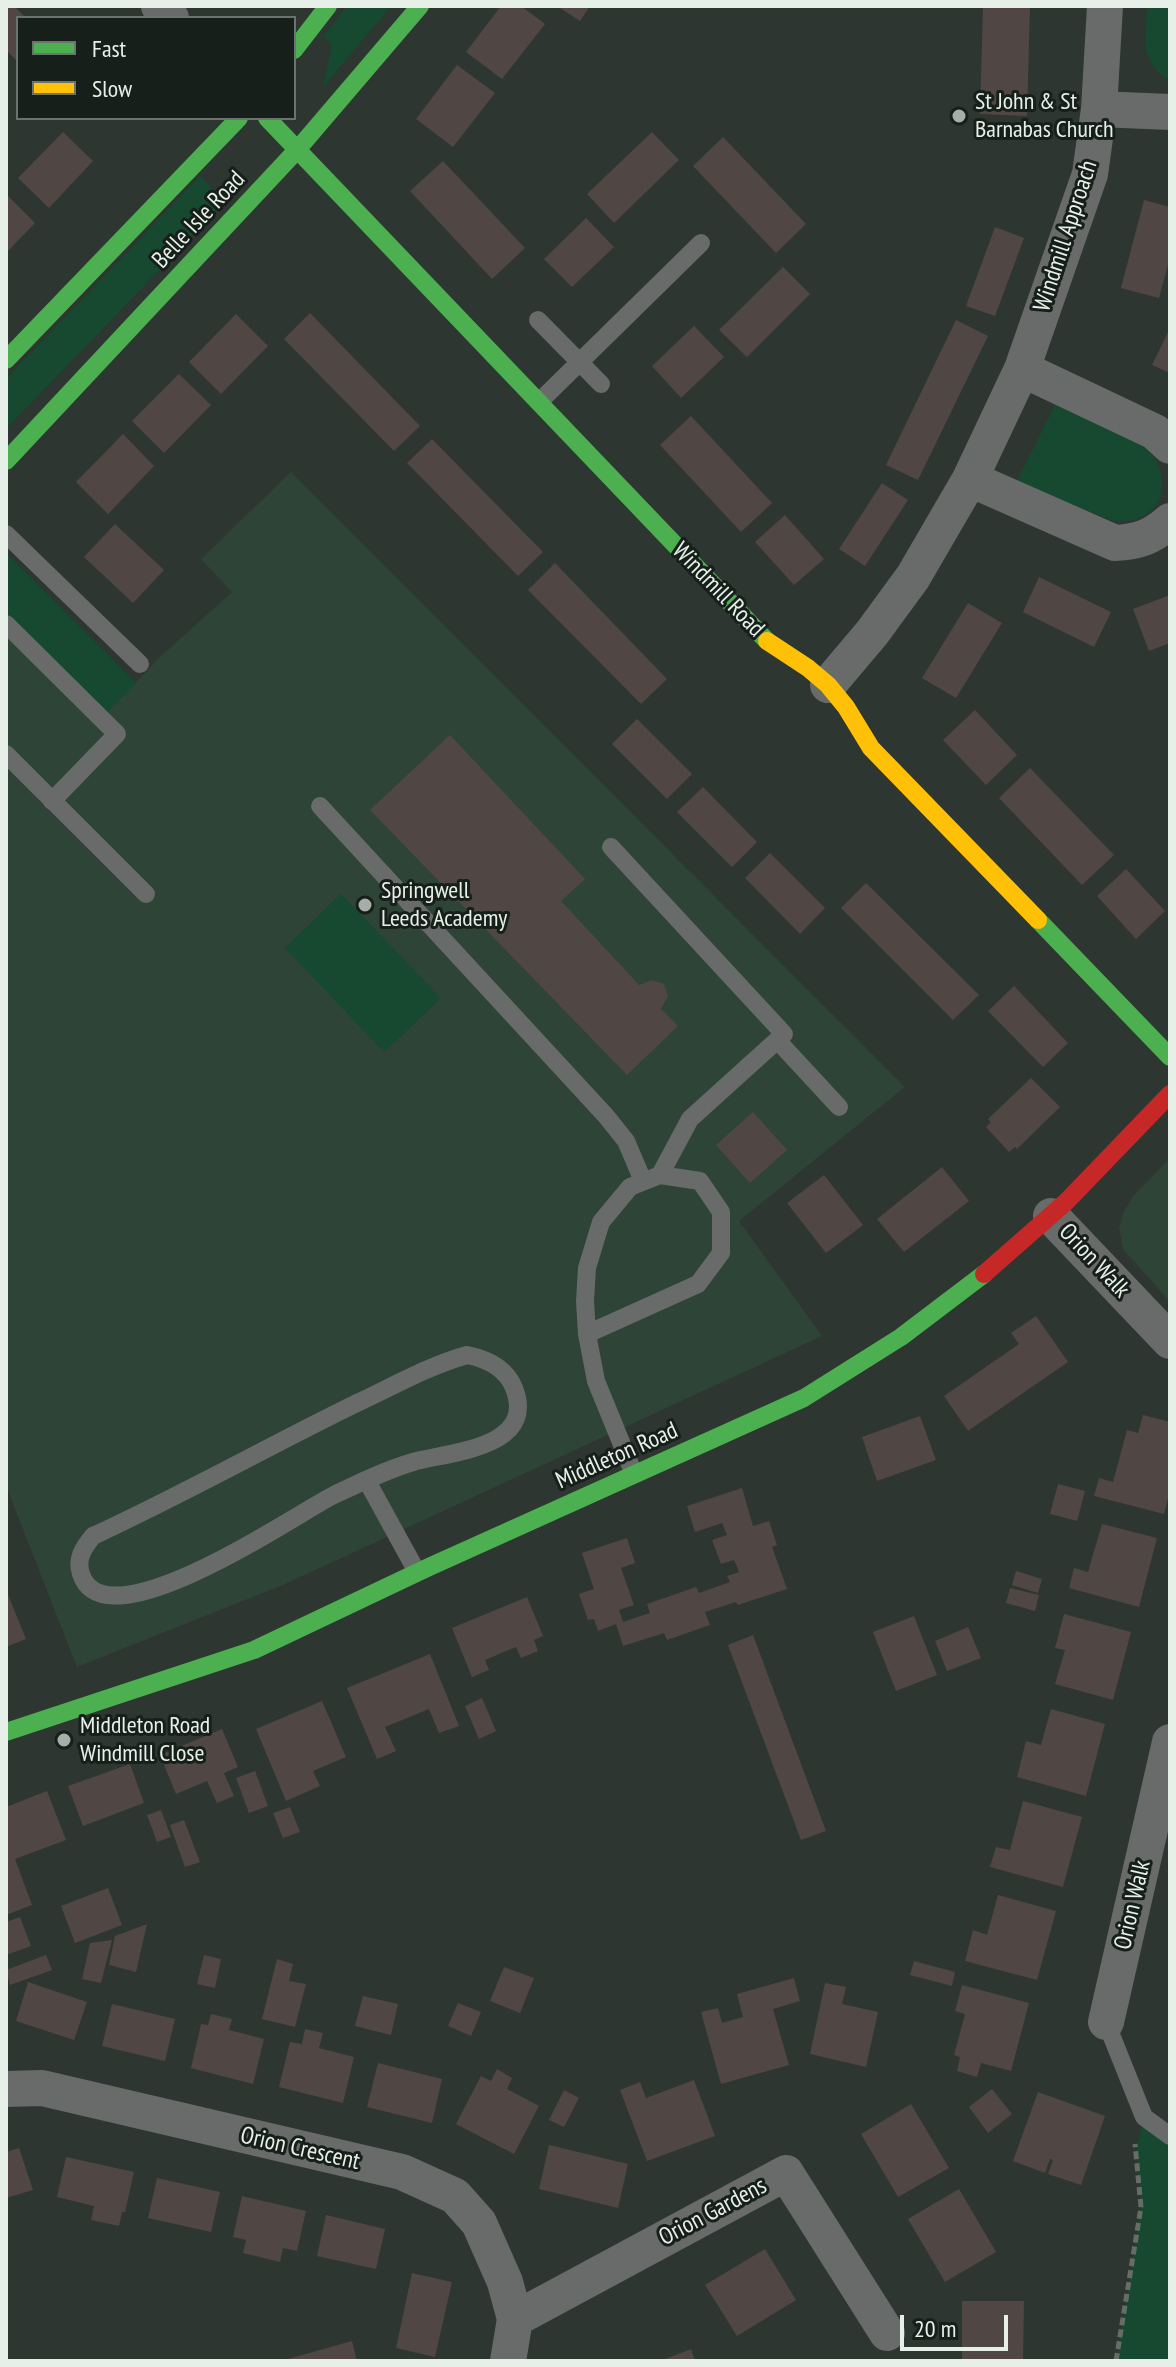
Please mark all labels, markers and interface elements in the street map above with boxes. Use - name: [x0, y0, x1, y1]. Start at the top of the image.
- legend: [16, 16, 296, 120]
- text: Fast: [92, 33, 126, 64]
- text: Slow: [92, 73, 132, 104]
- place label: St John & St Barnabas Church: [975, 88, 1113, 144]
- marker: St John & St Barnabas Church: [950, 107, 968, 125]
- street label: Windmill Approach: [1028, 157, 1104, 315]
- street label: Belle Isle Road: [147, 165, 251, 275]
- street label: Windmill Road: [666, 537, 770, 643]
- place label: Springwell Leeds Academy: [381, 877, 507, 933]
- marker: Springwell Leeds Academy: [356, 896, 374, 914]
- street label: Orion Walk: [1053, 1218, 1135, 1304]
- street label: Middleton Road: [552, 1416, 682, 1496]
- place label: Middleton Road Windmill Close: [80, 1712, 210, 1768]
- marker: Middleton Road Windmill Close: [55, 1731, 73, 1749]
- street label: Orion Walk: [1109, 1858, 1157, 1952]
- street label: Orion Crescent: [238, 2121, 362, 2177]
- street label: Orion Gardens: [654, 2172, 772, 2252]
- scale bar: [904, 2299, 1012, 2349]
- text: 20 m: [914, 2313, 956, 2344]

